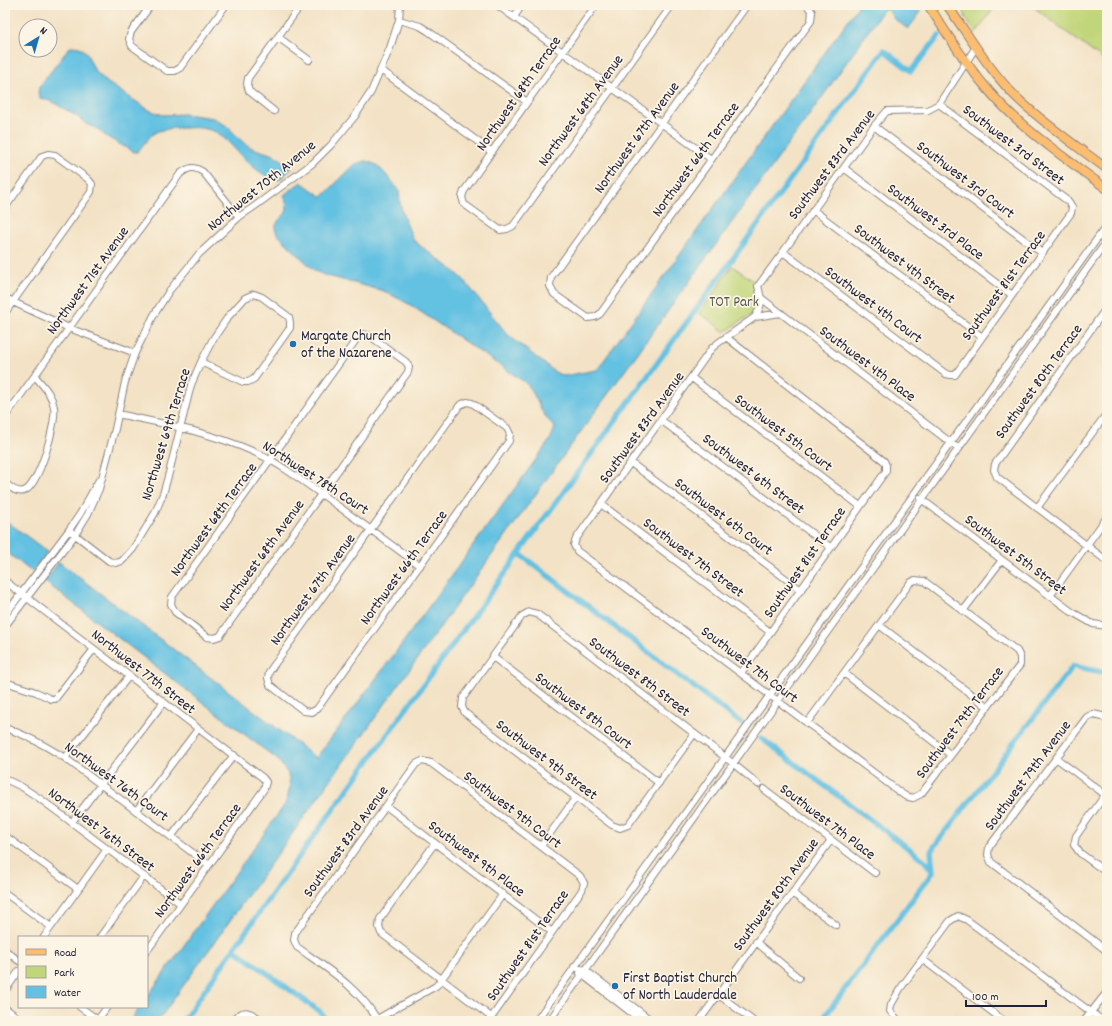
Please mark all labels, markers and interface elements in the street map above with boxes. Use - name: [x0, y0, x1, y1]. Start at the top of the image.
- north arrow: [18, 18, 58, 58]
- text: N: [36, 24, 50, 40]
- street label: Northwest 68th Terrace: [472, 32, 568, 156]
- street label: Northwest 68th Avenue: [533, 50, 630, 172]
- street label: Northwest 67th Avenue: [589, 77, 686, 199]
- street label: Northwest 66th Terrace: [647, 98, 746, 222]
- street label: Southwest 3rd Street: [957, 100, 1069, 192]
- street label: Southwest 83rd Avenue: [784, 105, 882, 225]
- street label: Northwest 70th Avenue: [203, 135, 322, 237]
- street label: Southwest 3rd Court: [911, 136, 1019, 225]
- street label: Southwest 3rd Place: [882, 179, 988, 267]
- street label: Southwest 4th Street: [848, 219, 960, 310]
- street label: Northwest 71st Avenue: [42, 222, 136, 340]
- street label: Southwest 81st Terrace: [957, 226, 1052, 346]
- street label: Southwest 4th Court: [819, 261, 927, 350]
- park label: TOT Park: [709, 292, 759, 314]
- street label: Southwest 80th Terrace: [990, 320, 1089, 444]
- street label: Southwest 4th Place: [814, 321, 920, 408]
- place label: Margate Church of the Nazarene: [301, 326, 392, 365]
- marker: Margate Church of the Nazarene: [288, 339, 298, 349]
- street label: Northwest 69th Terrace: [136, 365, 198, 503]
- street label: Southwest 83rd Avenue: [594, 367, 691, 489]
- street label: Southwest 5th Court: [729, 389, 837, 478]
- street label: Southwest 6th Street: [697, 429, 809, 521]
- street label: Northwest 78th Court: [257, 436, 373, 522]
- street label: Northwest 68th Terrace: [166, 458, 264, 582]
- street label: Southwest 6th Court: [669, 473, 777, 562]
- street label: Northwest 68th Avenue: [214, 495, 311, 617]
- street label: Southwest 81st Terrace: [759, 503, 853, 623]
- street label: Northwest 66th Terrace: [355, 506, 454, 630]
- street label: Southwest 5th Street: [959, 510, 1071, 602]
- street label: Southwest 7th Street: [638, 513, 748, 604]
- street label: Northwest 67th Avenue: [265, 529, 362, 651]
- street label: Southwest 7th Court: [695, 622, 802, 710]
- street label: Northwest 77th Street: [86, 625, 200, 721]
- street label: Southwest 8th Street: [583, 632, 695, 723]
- street label: Southwest 79th Terrace: [911, 662, 1010, 784]
- street label: Southwest 8th Court: [529, 668, 637, 756]
- street label: Southwest 9th Street: [490, 715, 602, 807]
- street label: Southwest 79th Avenue: [980, 716, 1078, 836]
- street label: Northwest 76th Court: [59, 737, 173, 828]
- street label: Southwest 9th Court: [458, 766, 566, 855]
- street label: Southwest 7th Place: [774, 779, 880, 866]
- street label: Southwest 83rd Avenue: [298, 781, 395, 903]
- street label: Northwest 76th Street: [43, 783, 159, 878]
- street label: Northwest 66th Terrace: [149, 799, 248, 923]
- street label: Southwest 9th Place: [423, 816, 529, 904]
- street label: Southwest 80th Avenue: [728, 834, 825, 956]
- street label: Southwest 81st Terrace: [482, 886, 576, 1006]
- legend: [18, 936, 148, 1008]
- text: Road: [54, 945, 76, 962]
- text: Park: [54, 965, 75, 982]
- place label: First Baptist Church of North Lauderdale: [623, 968, 737, 1007]
- marker: First Baptist Church of North Lauderdale: [610, 981, 620, 991]
- scale bar: [966, 982, 1046, 1008]
- text: Water: [54, 985, 81, 1002]
- text: 100 m: [972, 989, 999, 1006]

